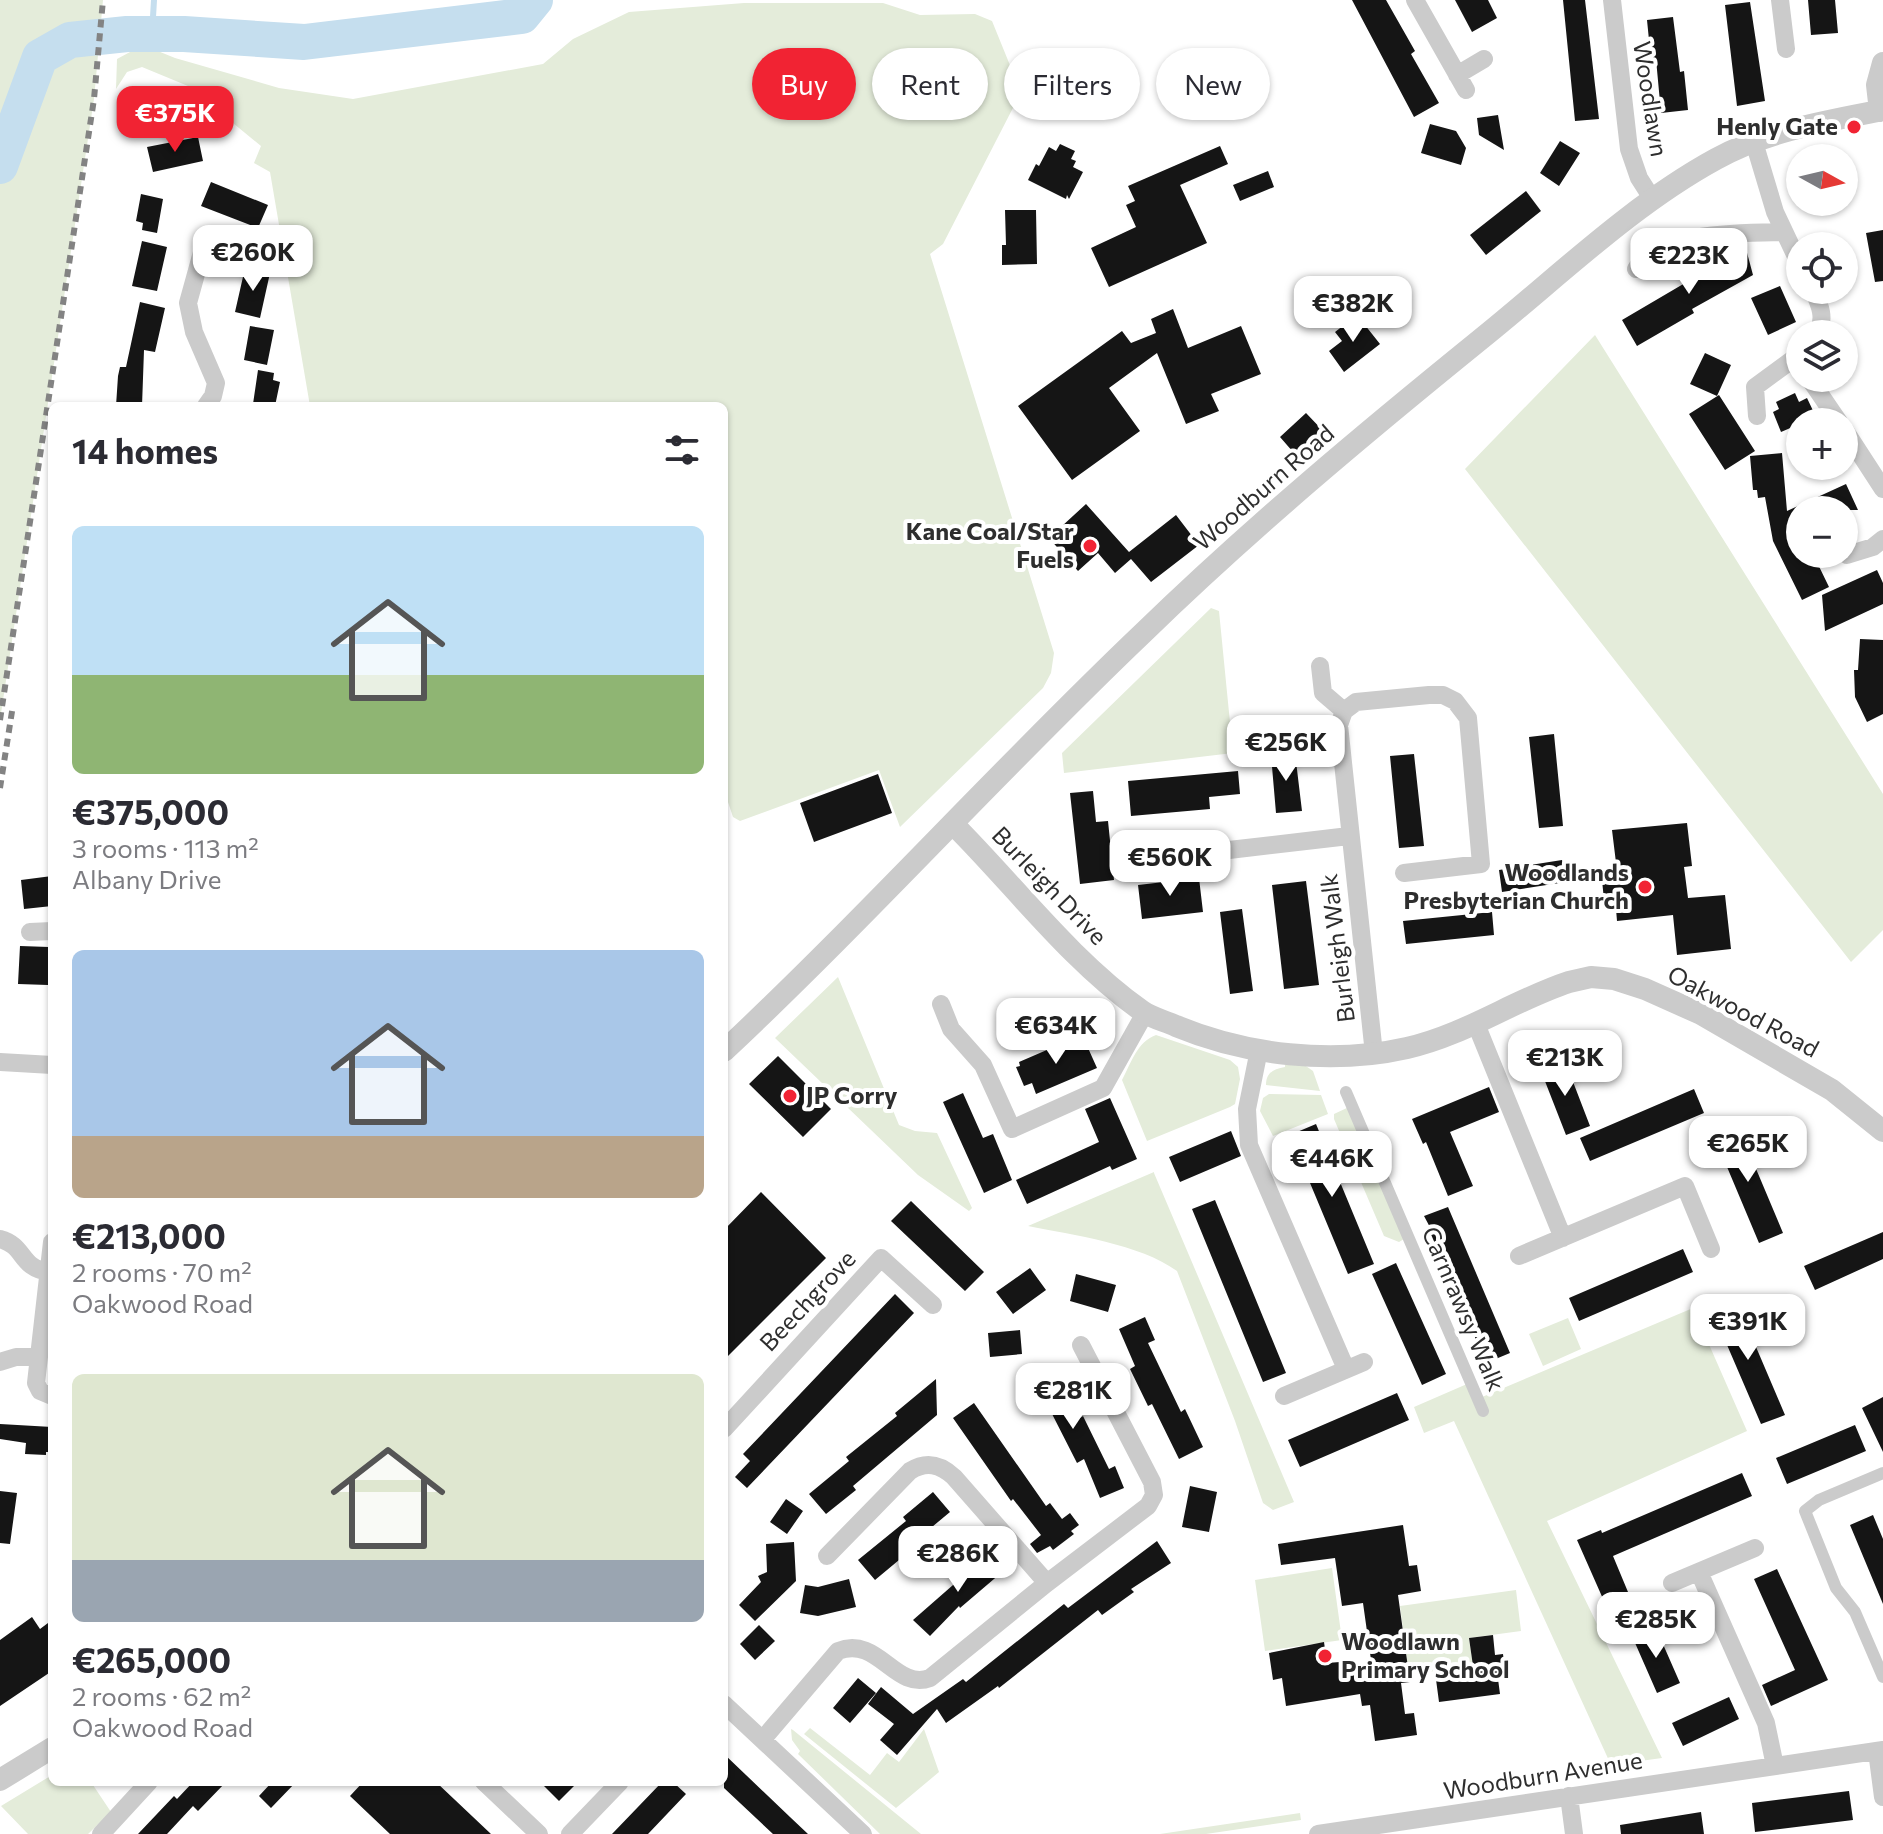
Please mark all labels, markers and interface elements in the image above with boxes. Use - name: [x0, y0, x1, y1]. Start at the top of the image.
- street label: Woodlawn: [1628, 39, 1675, 159]
- chip: Buy: [752, 48, 856, 120]
- chip: Rent: [872, 48, 988, 120]
- chip: Filters: [1004, 48, 1140, 120]
- chip: New: [1156, 48, 1270, 120]
- pin: €375K: [119, 86, 231, 154]
- text: €375K: [135, 96, 215, 127]
- place label: Henly Gate: [1716, 111, 1838, 140]
- marker: Henly Gate: [1845, 118, 1863, 136]
- north arrow: [1786, 144, 1858, 216]
- map controls: [1786, 144, 1858, 568]
- pin: €260K: [197, 225, 309, 293]
- pin: €223K: [1633, 228, 1745, 296]
- button: locate: [1786, 232, 1858, 304]
- text: €260K: [211, 235, 295, 266]
- text: €223K: [1648, 238, 1730, 269]
- pin: €382K: [1297, 276, 1409, 344]
- text: €382K: [1312, 286, 1394, 317]
- button: layers: [1786, 320, 1858, 392]
- button: +: [1786, 408, 1858, 480]
- street label: Woodburn Road: [1187, 418, 1339, 556]
- icon: filters: [660, 428, 704, 472]
- text: 14 homes: [72, 429, 218, 471]
- button: −: [1786, 496, 1858, 568]
- place label: Kane Coal/Star Fuels: [906, 516, 1074, 573]
- marker: Kane Coal/Star Fuels: [1081, 537, 1099, 555]
- icon: home: [316, 578, 460, 722]
- pin: €256K: [1230, 715, 1342, 783]
- text: €256K: [1245, 725, 1327, 756]
- text: €375,000: [72, 790, 229, 832]
- street label: Burleigh Drive: [987, 820, 1114, 950]
- pin: €560K: [1114, 830, 1226, 898]
- text: 3 rooms · 113 m²: [72, 832, 259, 863]
- text: €560K: [1128, 840, 1212, 871]
- place label: Woodlands Presbyterian Church: [1404, 857, 1629, 914]
- text: Albany Drive: [72, 863, 221, 894]
- street label: Burleigh Walk: [1313, 872, 1360, 1024]
- marker: Woodlands Presbyterian Church: [1636, 878, 1654, 896]
- street label: Oakwood Road: [1663, 959, 1824, 1063]
- pin: €634K: [1000, 998, 1112, 1066]
- icon: home: [316, 1002, 460, 1146]
- text: €634K: [1014, 1008, 1098, 1039]
- pin: €213K: [1509, 1030, 1621, 1098]
- text: €213K: [1526, 1040, 1604, 1071]
- place label: JP Corry: [806, 1080, 898, 1109]
- marker: JP Corry: [781, 1087, 799, 1105]
- pin: €265K: [1692, 1116, 1804, 1184]
- text: €265K: [1707, 1126, 1789, 1157]
- pin: €446K: [1276, 1131, 1388, 1199]
- text: €446K: [1290, 1141, 1374, 1172]
- text: €213,000: [72, 1214, 226, 1256]
- street label: Carnrawsy Walk: [1417, 1222, 1512, 1395]
- street label: Beechgrove: [753, 1244, 861, 1356]
- text: 2 rooms · 70 m²: [72, 1256, 252, 1287]
- text: Oakwood Road: [72, 1287, 253, 1318]
- pin: €391K: [1692, 1294, 1804, 1362]
- text: €391K: [1708, 1304, 1788, 1335]
- pin: €281K: [1017, 1363, 1129, 1431]
- text: €281K: [1034, 1373, 1112, 1404]
- icon: home: [316, 1426, 460, 1570]
- pin: €286K: [902, 1526, 1014, 1594]
- text: €286K: [916, 1536, 1000, 1567]
- pin: €285K: [1600, 1592, 1712, 1660]
- text: €285K: [1615, 1602, 1697, 1633]
- place label: Woodlawn Primary School: [1341, 1626, 1510, 1683]
- text: €265,000: [72, 1638, 231, 1680]
- marker: Woodlawn Primary School: [1316, 1647, 1334, 1665]
- text: 2 rooms · 62 m²: [72, 1680, 251, 1711]
- text: Oakwood Road: [72, 1711, 253, 1742]
- street label: Woodburn Avenue: [1441, 1744, 1644, 1805]

